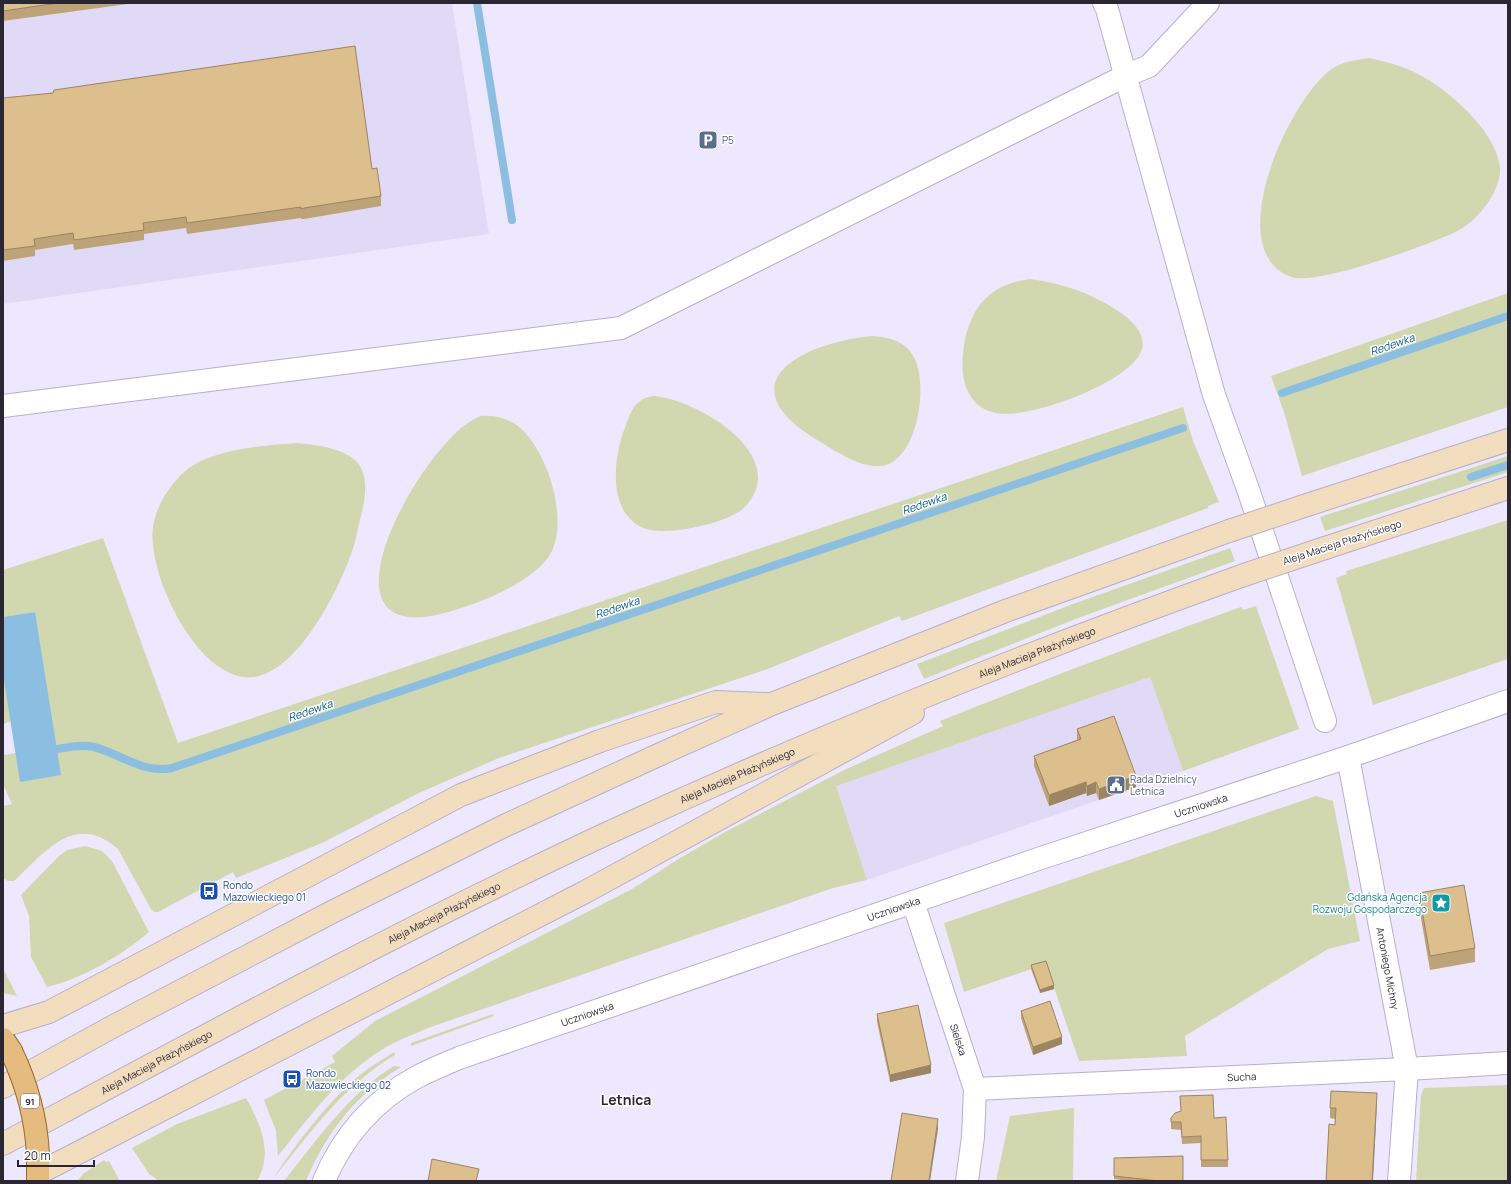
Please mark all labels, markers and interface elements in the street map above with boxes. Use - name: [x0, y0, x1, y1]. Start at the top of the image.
- parking icon: P5: [697, 129, 719, 151]
- place label: P5: [722, 133, 734, 147]
- water label: Redewka: [1368, 329, 1417, 359]
- water label: Redewka: [900, 488, 949, 518]
- street label: Aleja Macieja Płażyńskiego: [1281, 516, 1403, 568]
- water label: Redewka: [593, 592, 642, 622]
- street label: Aleja Macieja Płażyńskiego: [977, 623, 1097, 681]
- water label: Redewka: [286, 695, 335, 725]
- street label: Aleja Macieja Płażyńskiego: [678, 744, 797, 806]
- place label: Rada Dzielnicy Letnica: [1130, 772, 1197, 798]
- public building icon: Rada Dzielnicy Letnica: [1105, 774, 1127, 796]
- street label: Uczniowska: [1172, 790, 1229, 821]
- place label: Rondo Mazowieckiego 01: [223, 878, 306, 904]
- street label: Aleja Macieja Płażyńskiego: [385, 879, 503, 947]
- bus stop icon: Rondo Mazowieckiego 01: [198, 880, 220, 902]
- place label: Gdańska Agencja Rozwoju Gospodarczego: [1313, 890, 1427, 916]
- place icon: Gdańska Agencja Rozwoju Gospodarczego: [1430, 892, 1452, 914]
- street label: Uczniowska: [865, 893, 922, 924]
- street label: Antoniego Michny: [1373, 926, 1403, 1011]
- street label: Uczniowska: [559, 998, 616, 1030]
- street label: Sielska: [947, 1022, 970, 1057]
- street label: Aleja Macieja Płażyńskiego: [98, 1027, 215, 1097]
- place label: Rondo Mazowieckiego 02: [306, 1066, 391, 1092]
- bus stop icon: Rondo Mazowieckiego 02: [281, 1068, 303, 1090]
- street label: Sucha: [1227, 1069, 1257, 1084]
- district label: Letnica: [601, 1090, 651, 1109]
- road number: 91: [21, 1094, 39, 1108]
- scale bar: [18, 1142, 94, 1168]
- text: 20 m: [24, 1147, 51, 1164]

